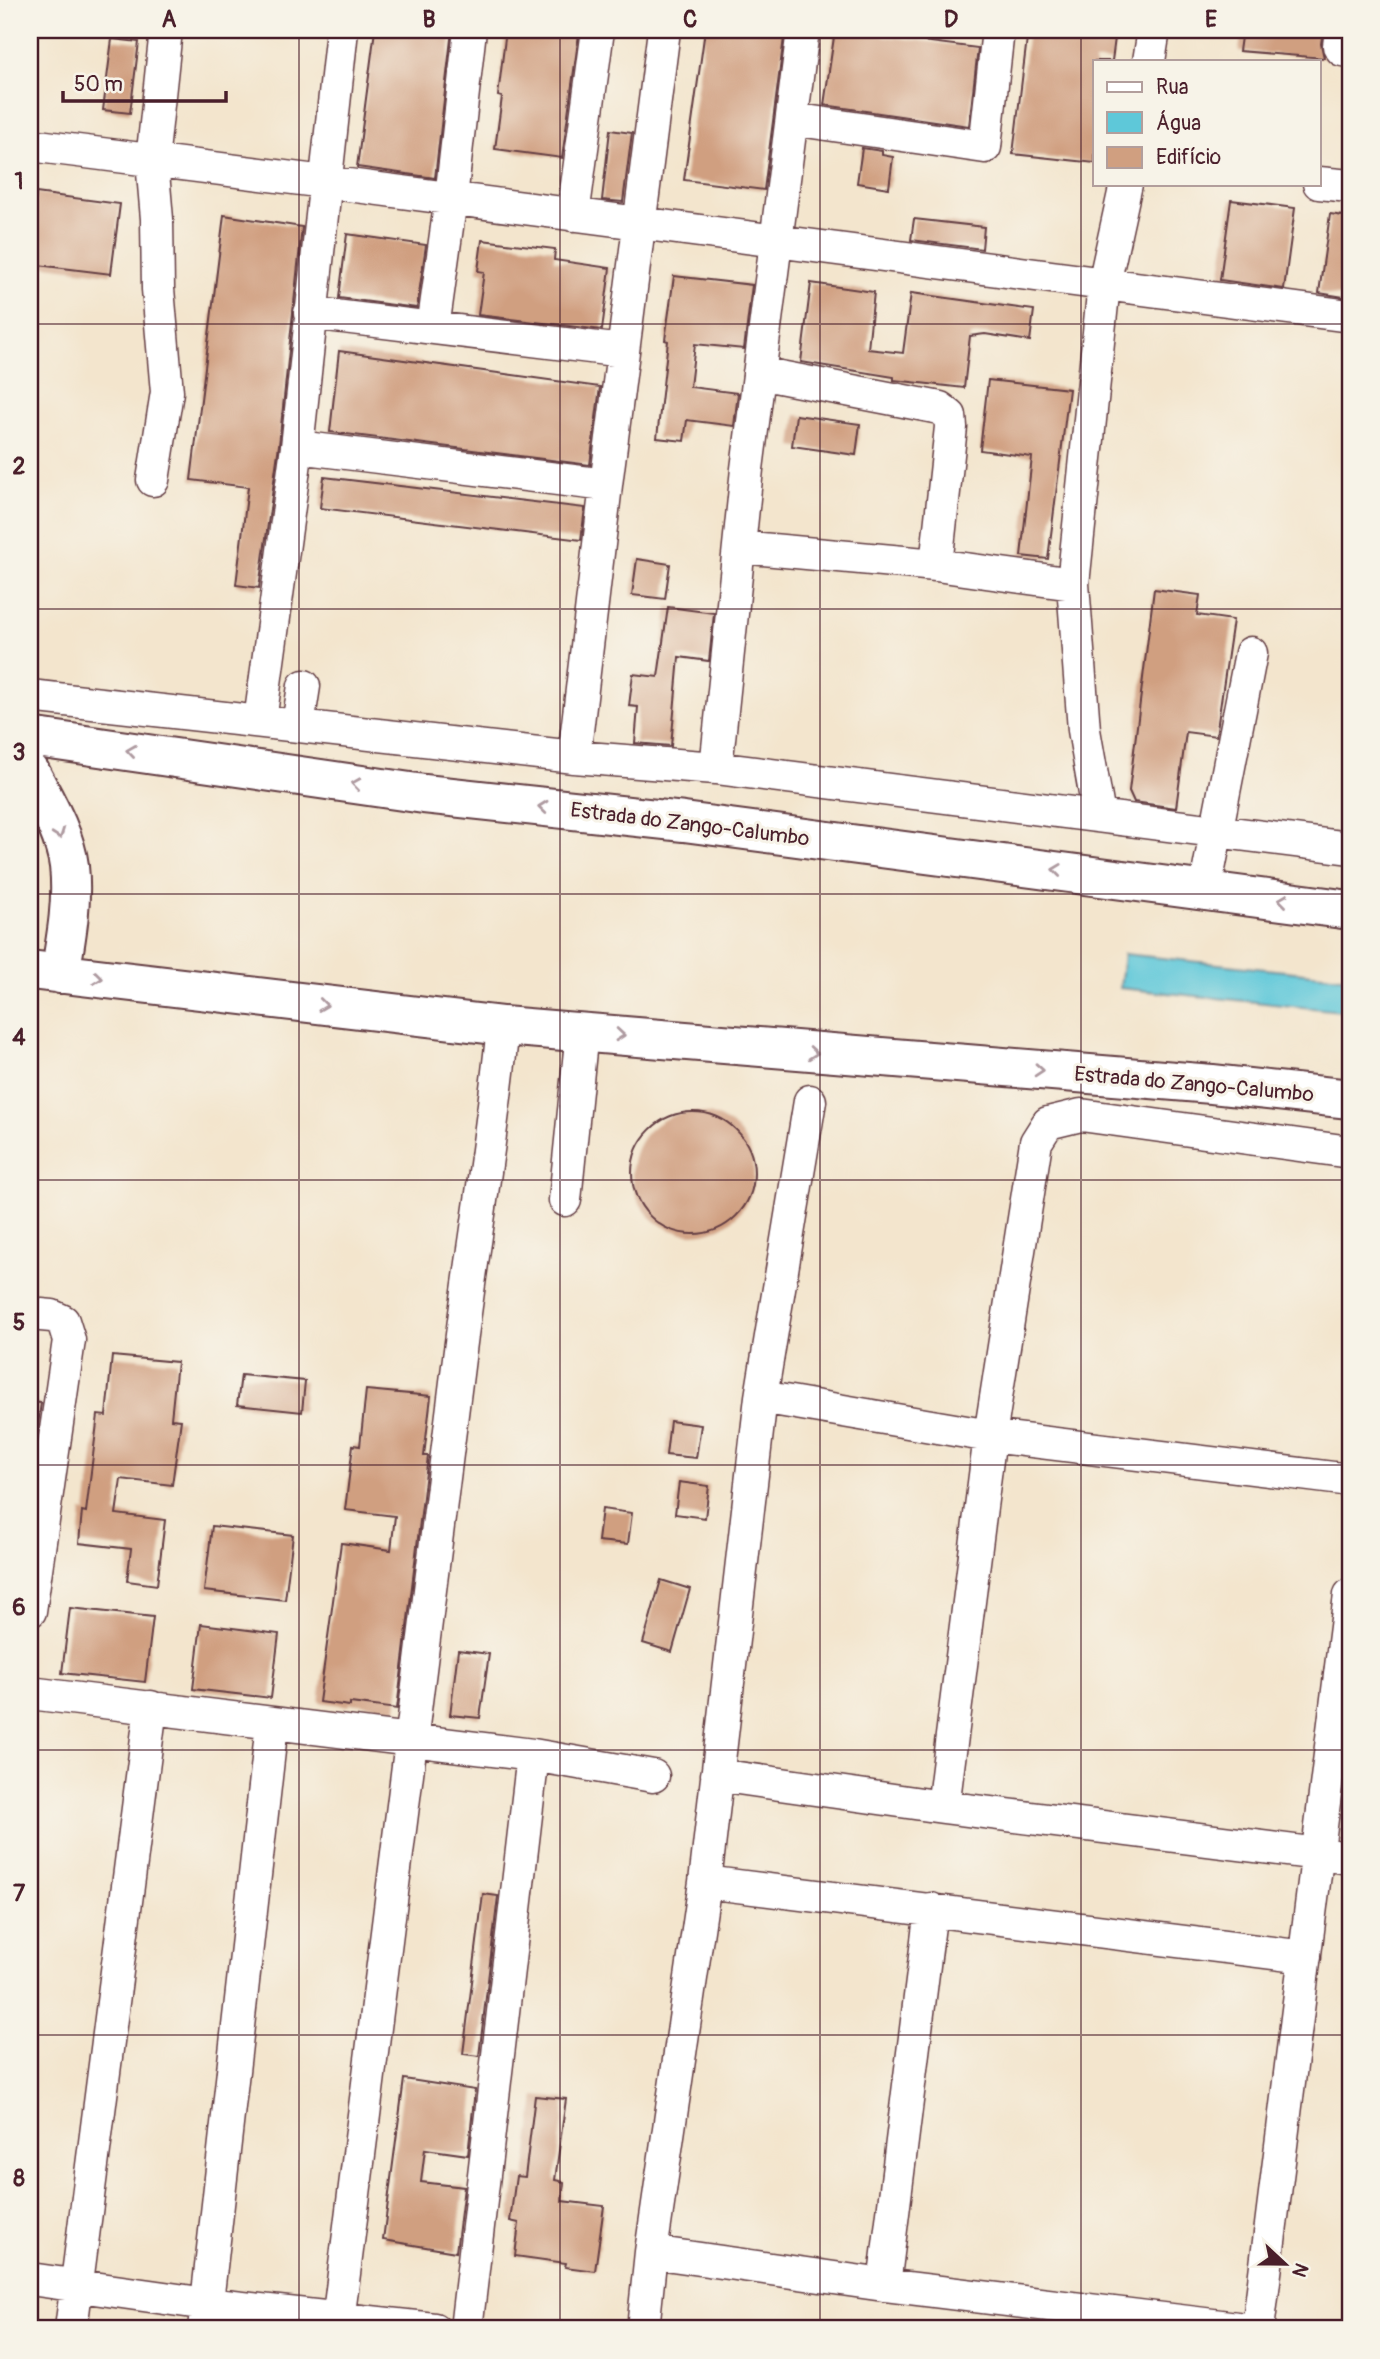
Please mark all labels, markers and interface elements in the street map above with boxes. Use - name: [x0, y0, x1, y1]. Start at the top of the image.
- text: A: [162, 5, 177, 34]
- text: B: [422, 5, 436, 34]
- text: C: [683, 5, 697, 34]
- text: D: [944, 5, 958, 34]
- text: E: [1205, 5, 1217, 34]
- scale bar: [63, 60, 226, 104]
- legend: [1093, 60, 1320, 186]
- text: 50 m: [74, 71, 123, 98]
- text: Rua: [1156, 74, 1189, 101]
- text: Água: [1156, 110, 1201, 137]
- text: Edifício: [1156, 144, 1221, 171]
- text: 1: [15, 167, 24, 196]
- text: 2: [13, 452, 26, 481]
- text: 3: [13, 738, 25, 767]
- one-way arrow: [125, 744, 137, 759]
- one-way arrow: [350, 776, 362, 791]
- street label: Estrada do Zango-Calumbo: [569, 796, 811, 853]
- one-way arrow: [538, 799, 549, 814]
- one-way arrow: [50, 827, 64, 839]
- one-way arrow: [1051, 863, 1063, 878]
- one-way arrow: [1277, 893, 1288, 908]
- one-way arrow: [92, 970, 103, 985]
- one-way arrow: [318, 997, 329, 1012]
- text: 4: [12, 1023, 26, 1052]
- one-way arrow: [615, 1027, 626, 1042]
- one-way arrow: [807, 1045, 818, 1060]
- street label: Estrada do Zango-Calumbo: [1073, 1061, 1315, 1108]
- one-way arrow: [1034, 1062, 1045, 1077]
- text: 5: [13, 1308, 25, 1337]
- text: 6: [12, 1593, 26, 1622]
- text: 7: [13, 1879, 26, 1908]
- text: 8: [13, 2164, 25, 2193]
- north arrow: [1250, 2230, 1320, 2300]
- text: N: [1286, 2260, 1313, 2281]

